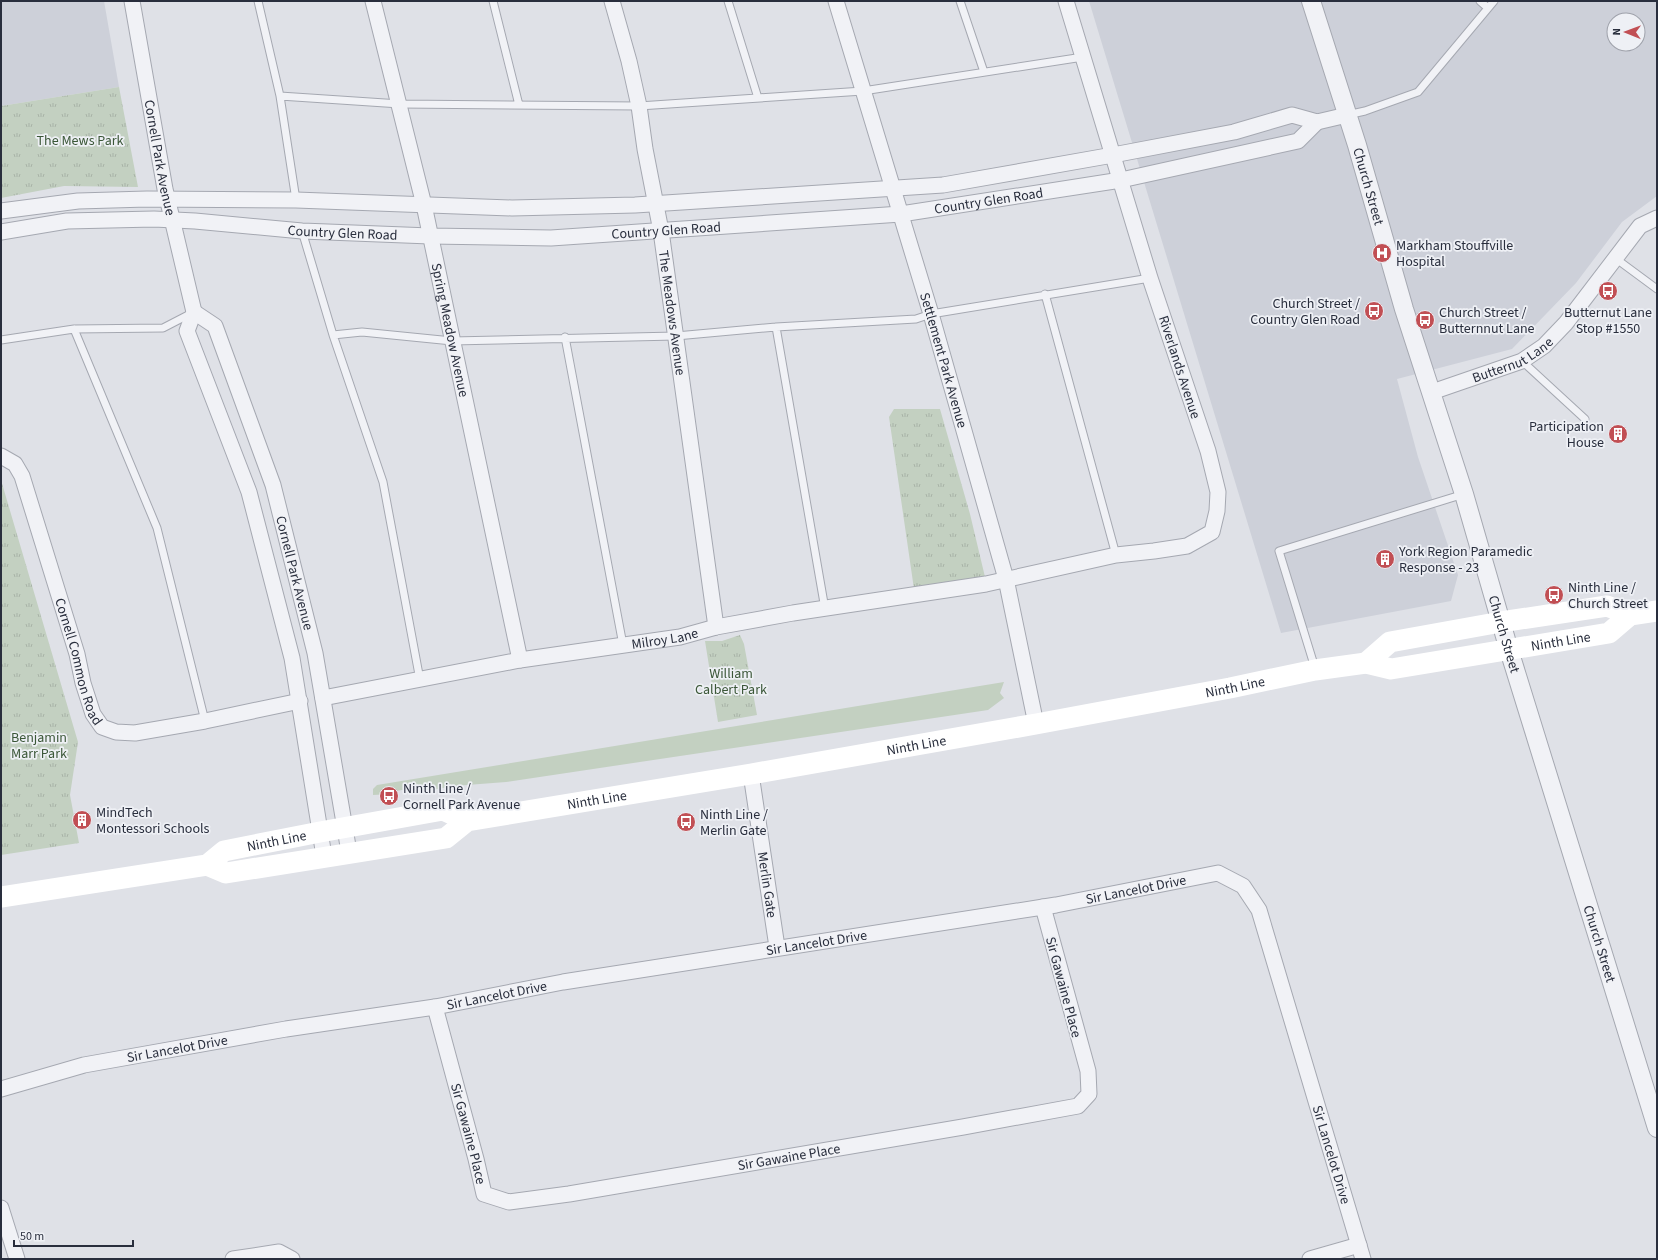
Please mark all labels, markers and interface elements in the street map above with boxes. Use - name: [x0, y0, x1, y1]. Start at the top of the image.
- north arrow: [1606, 12, 1646, 52]
- text: N: [1609, 28, 1624, 36]
- street label: Cornell Park Avenue: [139, 98, 180, 218]
- park label: The Mews Park: [37, 131, 124, 151]
- street label: Church Street: [1347, 145, 1389, 228]
- street label: Country Glen Road: [933, 183, 1045, 220]
- street label: Country Glen Road: [611, 217, 722, 245]
- street label: Country Glen Road: [287, 221, 398, 246]
- place label: Markham Stouffville Hospital: [1396, 236, 1513, 272]
- hospital icon: Markham Stouffville Hospital: [1371, 242, 1393, 264]
- street label: The Meadows Avenue: [653, 249, 690, 377]
- street label: Spring Meadow Avenue: [426, 261, 473, 399]
- bus stop icon: Butternut Lane Stop #1550: [1597, 280, 1619, 302]
- street label: Settlement Park Avenue: [914, 290, 972, 430]
- place label: Church Street / Country Glen Road: [1250, 294, 1360, 330]
- bus stop icon: Church Street / Country Glen Road: [1363, 300, 1385, 322]
- place label: Church Street / Butternnut Lane: [1439, 303, 1535, 339]
- place label: Butternut Lane Stop #1550: [1564, 303, 1652, 339]
- bus stop icon: Church Street / Butternnut Lane: [1414, 309, 1436, 331]
- street label: Riverlands Avenue: [1153, 313, 1205, 422]
- street label: Butternut Lane: [1470, 333, 1558, 388]
- place label: Participation House: [1529, 417, 1604, 453]
- building icon: Participation House: [1607, 423, 1629, 445]
- street label: Cornell Park Avenue: [270, 514, 318, 632]
- place label: York Region Paramedic Response - 23: [1398, 542, 1533, 578]
- building icon: York Region Paramedic Response - 23: [1374, 548, 1396, 570]
- place label: Ninth Line / Church Street: [1568, 578, 1648, 614]
- bus stop icon: Ninth Line / Church Street: [1543, 584, 1565, 606]
- street label: Church Street: [1483, 593, 1525, 676]
- street label: Cornell Common Road: [49, 596, 107, 730]
- street label: Milroy Lane: [630, 623, 701, 655]
- street label: Ninth Line: [1530, 627, 1592, 657]
- park label: William Calbert Park: [695, 664, 767, 700]
- street label: Ninth Line: [1204, 672, 1267, 703]
- park label: Benjamin Marr Park: [11, 728, 67, 764]
- street label: Ninth Line: [885, 731, 948, 761]
- place label: Ninth Line / Cornell Park Avenue: [403, 779, 520, 815]
- bus stop icon: Ninth Line / Cornell Park Avenue: [378, 785, 400, 807]
- street label: Ninth Line: [566, 786, 628, 815]
- place label: MindTech Montessori Schools: [96, 803, 210, 839]
- place label: Ninth Line / Merlin Gate: [700, 805, 768, 841]
- building icon: MindTech Montessori Schools: [71, 809, 93, 831]
- bus stop icon: Ninth Line / Merlin Gate: [675, 811, 697, 833]
- street label: Ninth Line: [245, 826, 308, 857]
- street label: Merlin Gate: [752, 851, 781, 919]
- street label: Sir Lancelot Drive: [1084, 870, 1188, 910]
- street label: Church Street: [1578, 903, 1620, 985]
- street label: Sir Lancelot Drive: [764, 926, 868, 961]
- street label: Sir Gawaine Place: [1040, 935, 1086, 1040]
- street label: Sir Lancelot Drive: [445, 976, 549, 1016]
- street label: Sir Lancelot Drive: [125, 1031, 229, 1068]
- street label: Sir Gawaine Place: [445, 1081, 490, 1186]
- street label: Sir Lancelot Drive: [1307, 1103, 1355, 1207]
- street label: Sir Gawaine Place: [736, 1139, 842, 1176]
- scale bar: [14, 1222, 133, 1248]
- text: 50 m: [20, 1228, 44, 1245]

